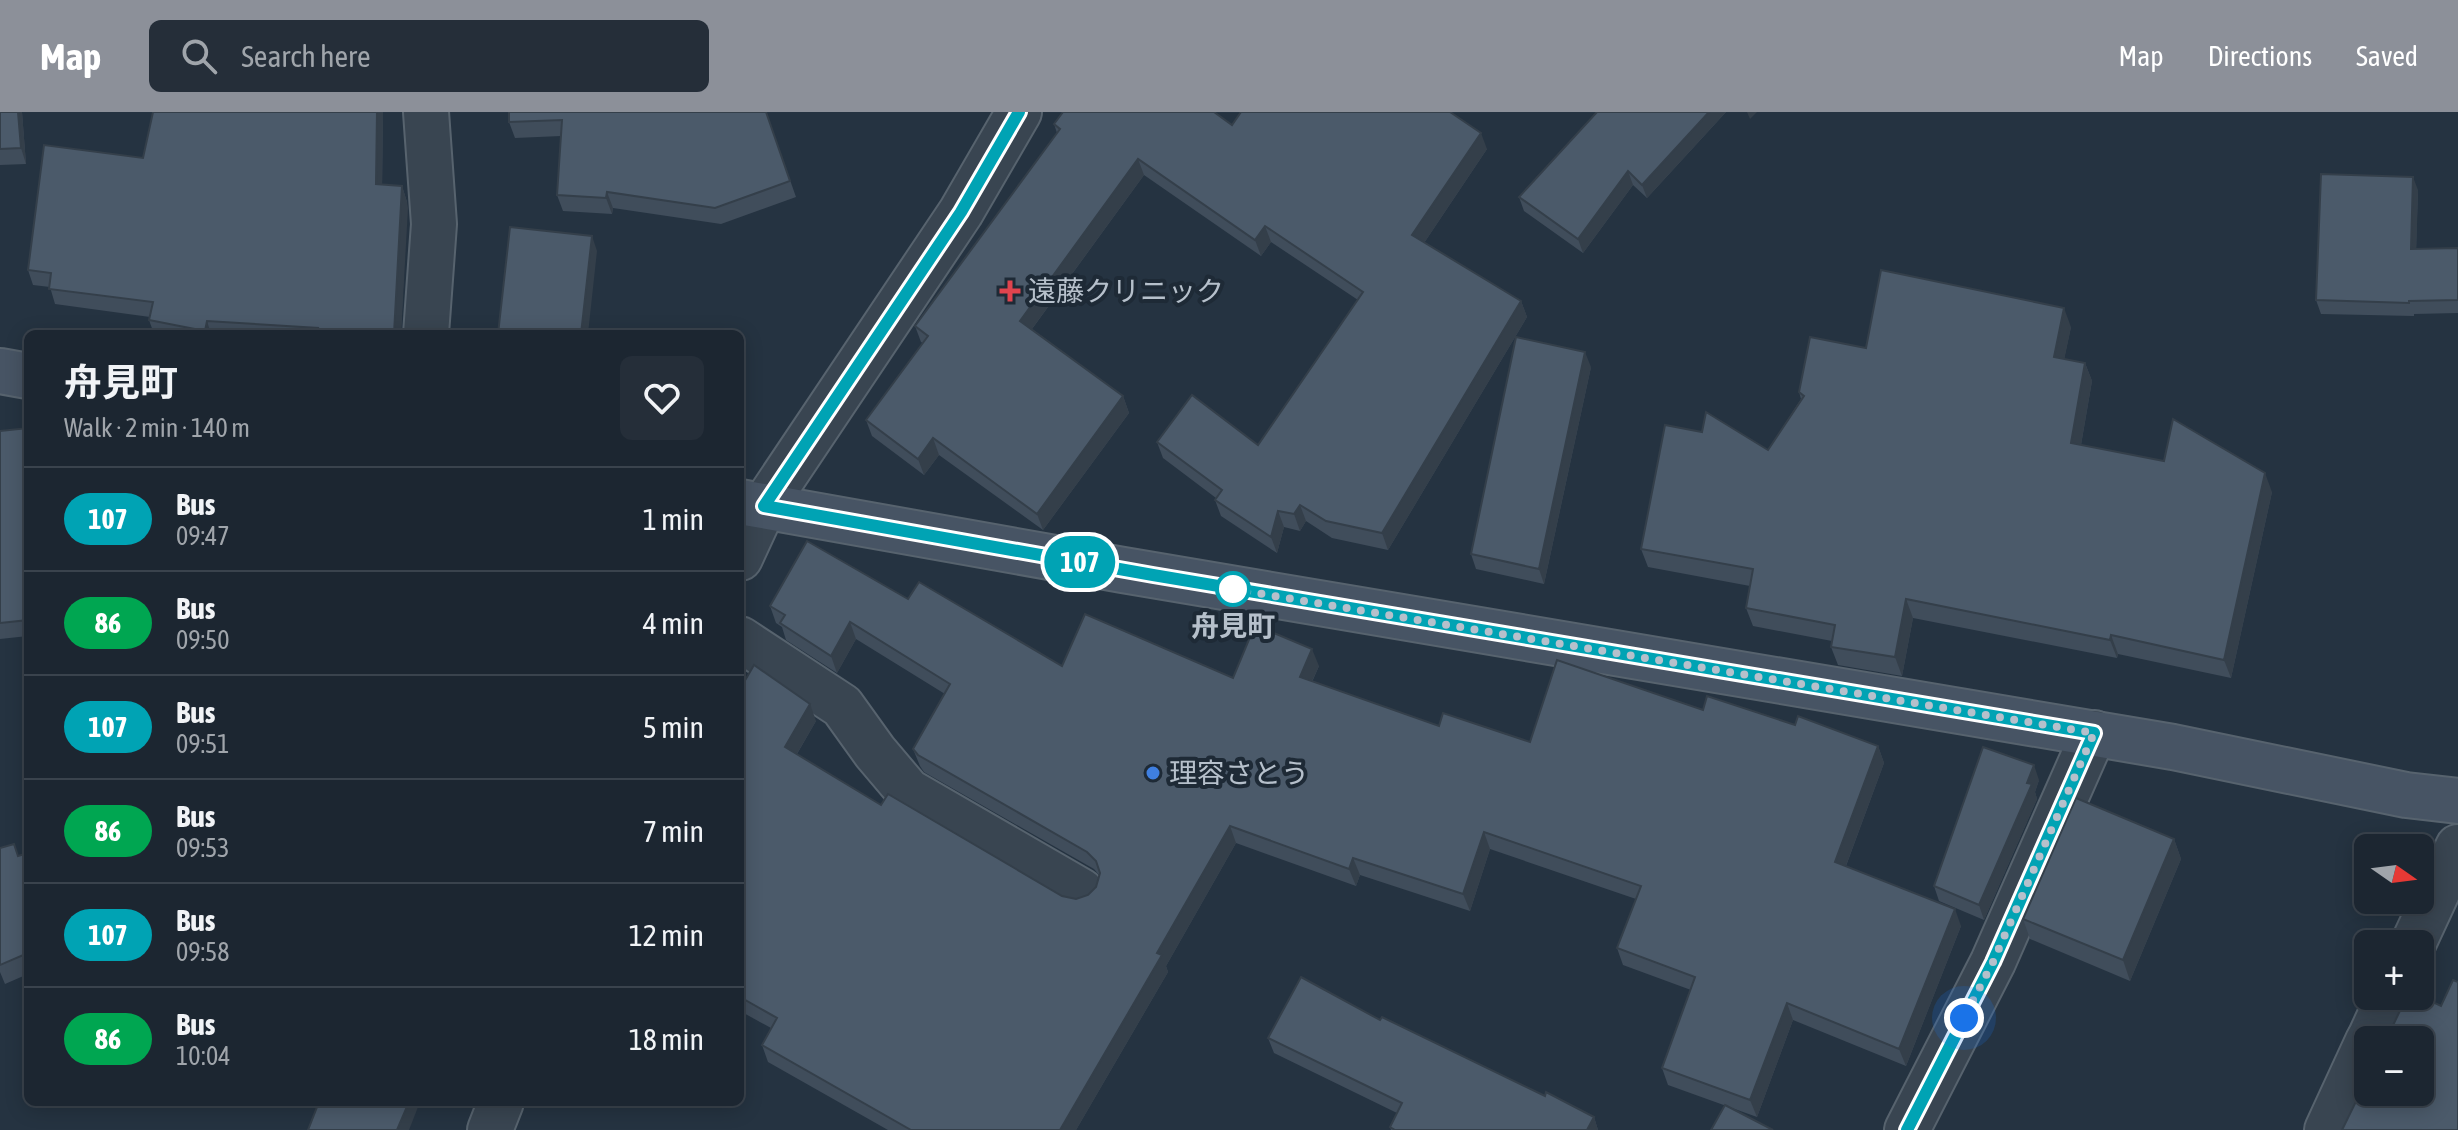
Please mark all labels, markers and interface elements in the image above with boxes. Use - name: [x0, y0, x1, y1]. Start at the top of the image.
- search box: [149, 20, 709, 92]
- icon: search: [177, 34, 221, 78]
- text: Map: [40, 35, 101, 78]
- text: Search here: [241, 39, 371, 73]
- text: Map: [2119, 40, 2164, 72]
- text: Directions: [2208, 40, 2312, 72]
- text: Saved: [2356, 40, 2418, 72]
- place label: 遠藤クリニック: [1028, 275, 1224, 307]
- marker: 遠藤クリニック: [999, 280, 1021, 302]
- button: heart: [620, 356, 704, 440]
- text: 舟見町: [64, 361, 178, 404]
- text: Walk · 2 min · 140 m: [64, 413, 250, 443]
- text: Bus: [176, 487, 215, 521]
- text: 1 min: [643, 502, 704, 536]
- text: 107: [88, 503, 128, 535]
- text: 09:47: [176, 521, 230, 551]
- line badge: 107: [1034, 536, 1126, 588]
- text: 107: [1060, 546, 1100, 578]
- marker: 舟見町: [1216, 572, 1250, 606]
- text: Bus: [176, 591, 215, 625]
- text: 4 min: [643, 606, 704, 640]
- text: 86: [95, 607, 121, 639]
- place label: 舟見町: [1191, 610, 1275, 642]
- text: 09:50: [176, 625, 230, 655]
- text: Bus: [176, 695, 215, 729]
- text: 5 min: [643, 710, 704, 744]
- text: 107: [88, 711, 128, 743]
- text: 09:51: [176, 729, 230, 759]
- place label: 理容さとう: [1169, 757, 1309, 789]
- marker: 理容さとう: [1144, 764, 1162, 782]
- text: Bus: [176, 799, 215, 833]
- text: 7 min: [643, 814, 704, 848]
- text: 86: [95, 815, 121, 847]
- text: 09:53: [176, 833, 230, 863]
- north arrow: [2354, 834, 2434, 914]
- map controls: [2354, 834, 2434, 1106]
- text: Bus: [176, 903, 215, 937]
- text: 12 min: [629, 918, 704, 952]
- text: 107: [88, 919, 128, 951]
- button: +: [2354, 930, 2434, 1010]
- text: 09:58: [176, 937, 230, 967]
- your location: [1944, 998, 1984, 1038]
- text: Bus: [176, 1007, 215, 1041]
- text: 18 min: [629, 1022, 704, 1056]
- text: 86: [95, 1023, 121, 1055]
- button: −: [2354, 1026, 2434, 1106]
- text: 10:04: [176, 1041, 231, 1071]

